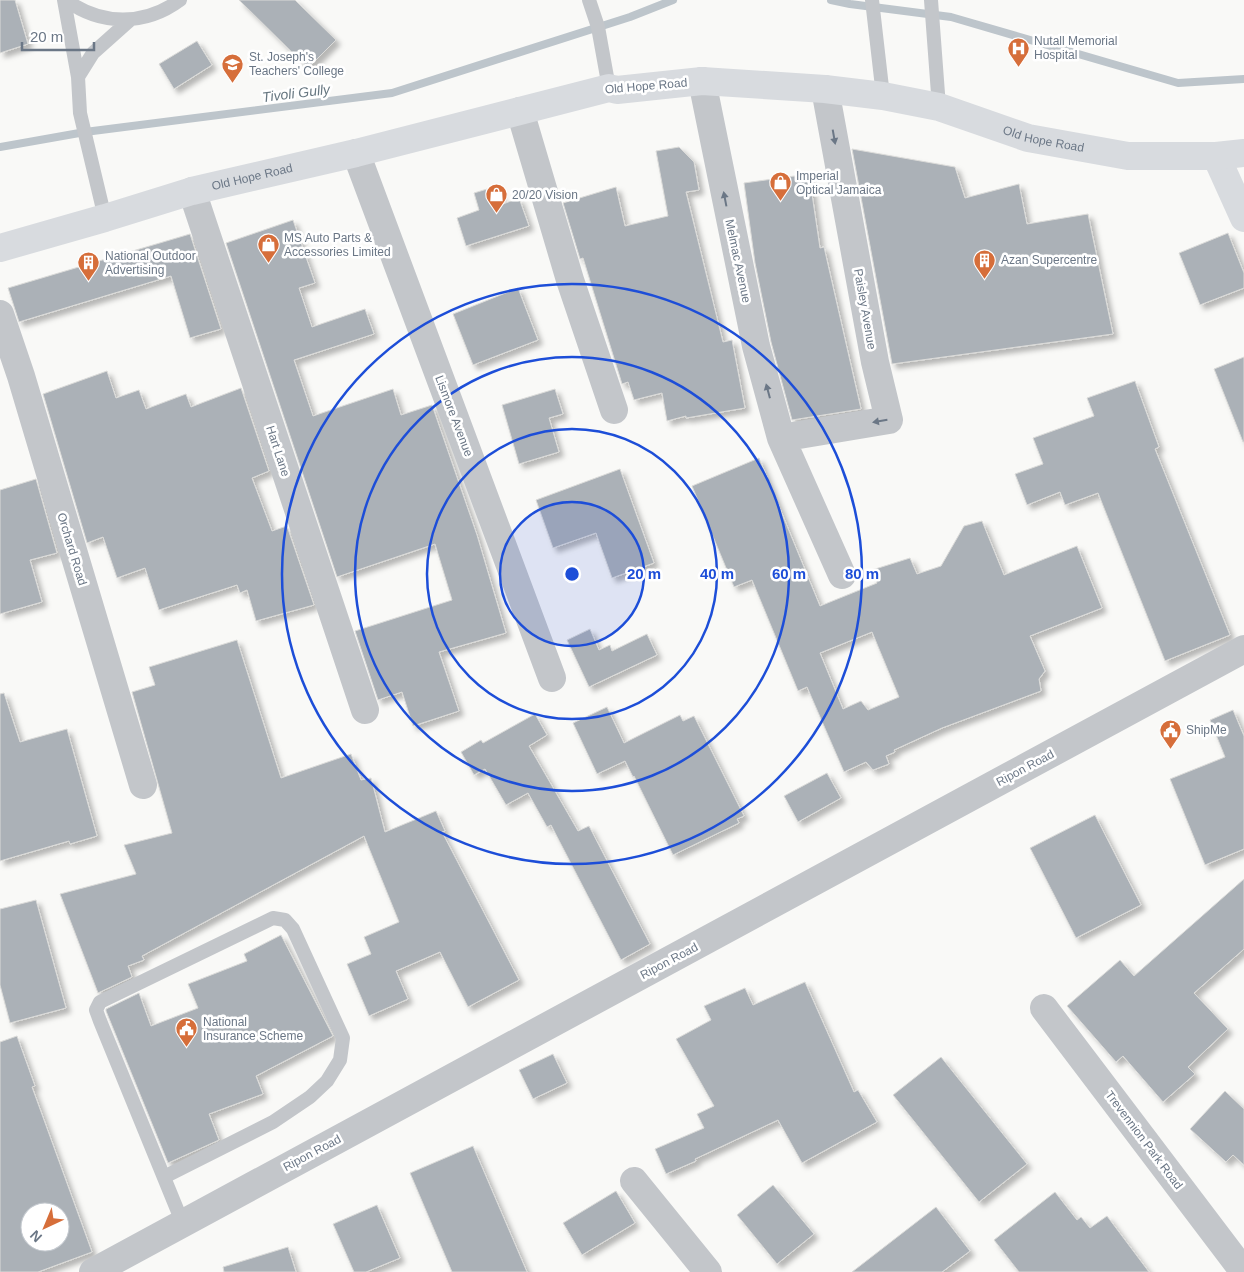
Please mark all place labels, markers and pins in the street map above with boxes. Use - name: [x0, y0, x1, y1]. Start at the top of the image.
- place label: Nutall Memorial Hospital: [1034, 34, 1117, 62]
- hospital icon: Nutall Memorial Hospital: [1006, 36, 1030, 67]
- place label: St. Joseph's Teachers' College: [249, 50, 344, 78]
- school or university icon: St. Joseph's Teachers' College: [221, 52, 245, 83]
- place label: Imperial Optical Jamaica: [796, 169, 882, 197]
- shop icon: Imperial Optical Jamaica: [768, 171, 792, 202]
- shop icon: 20/20 Vision: [484, 183, 508, 214]
- place label: 20/20 Vision: [512, 188, 578, 202]
- place label: MS Auto Parts & Accessories Limited: [284, 231, 391, 259]
- shop icon: MS Auto Parts & Accessories Limited: [256, 233, 280, 264]
- building icon: Azan Supercentre: [973, 248, 997, 279]
- place label: National Outdoor Advertising: [105, 249, 196, 277]
- building icon: National Outdoor Advertising: [77, 251, 101, 282]
- place label: Azan Supercentre: [1001, 253, 1097, 267]
- centre of rings: [563, 565, 581, 583]
- public building icon: ShipMe: [1158, 718, 1182, 749]
- place label: ShipMe: [1186, 723, 1227, 737]
- place label: National Insurance Scheme: [203, 1015, 303, 1043]
- public building icon: National Insurance Scheme: [175, 1017, 199, 1048]

